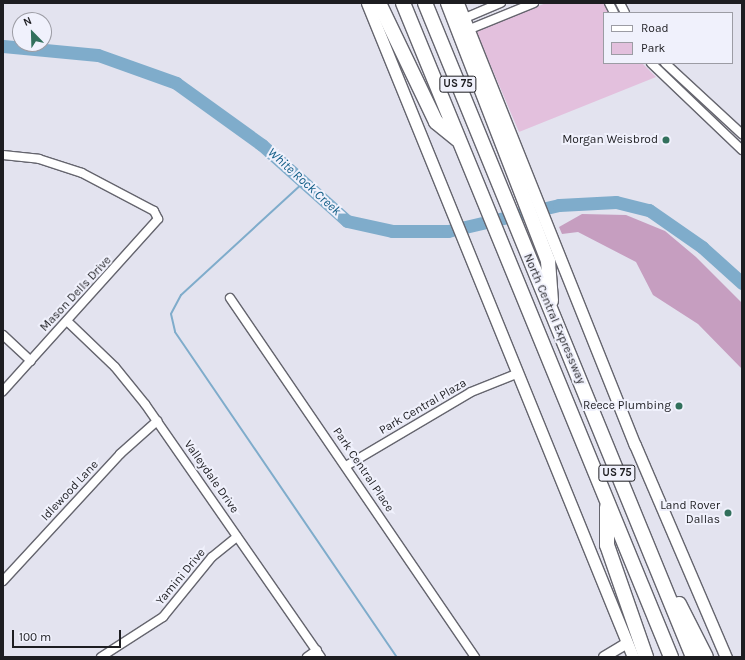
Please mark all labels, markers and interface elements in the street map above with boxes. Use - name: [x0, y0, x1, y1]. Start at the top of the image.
- north arrow: [12, 12, 52, 52]
- legend: [603, 12, 733, 64]
- text: N: [21, 14, 34, 29]
- text: Road: [641, 21, 669, 35]
- text: Park: [641, 41, 665, 55]
- road number: US 75: [439, 75, 477, 93]
- place label: Morgan Weisbrod: [562, 133, 658, 147]
- marker: Morgan Weisbrod: [661, 135, 671, 145]
- water label: White Rock Creek: [264, 145, 344, 219]
- street label: North Central Expressway: [520, 252, 588, 386]
- street label: Mason Dells Drive: [37, 253, 115, 335]
- street label: Park Central Plaza: [377, 376, 469, 438]
- place label: Reece Plumbing: [583, 399, 671, 413]
- marker: Reece Plumbing: [674, 401, 684, 411]
- street label: Park Central Place: [329, 425, 397, 515]
- street label: Valleydale Drive: [181, 438, 241, 516]
- street label: Idlewood Lane: [38, 458, 102, 524]
- road number: US 75: [598, 464, 636, 482]
- place label: Land Rover Dallas: [660, 499, 720, 527]
- marker: Land Rover Dallas: [723, 508, 733, 518]
- street label: Yamini Drive: [153, 546, 209, 608]
- scale bar: [14, 622, 123, 648]
- text: 100 m: [19, 630, 51, 644]

